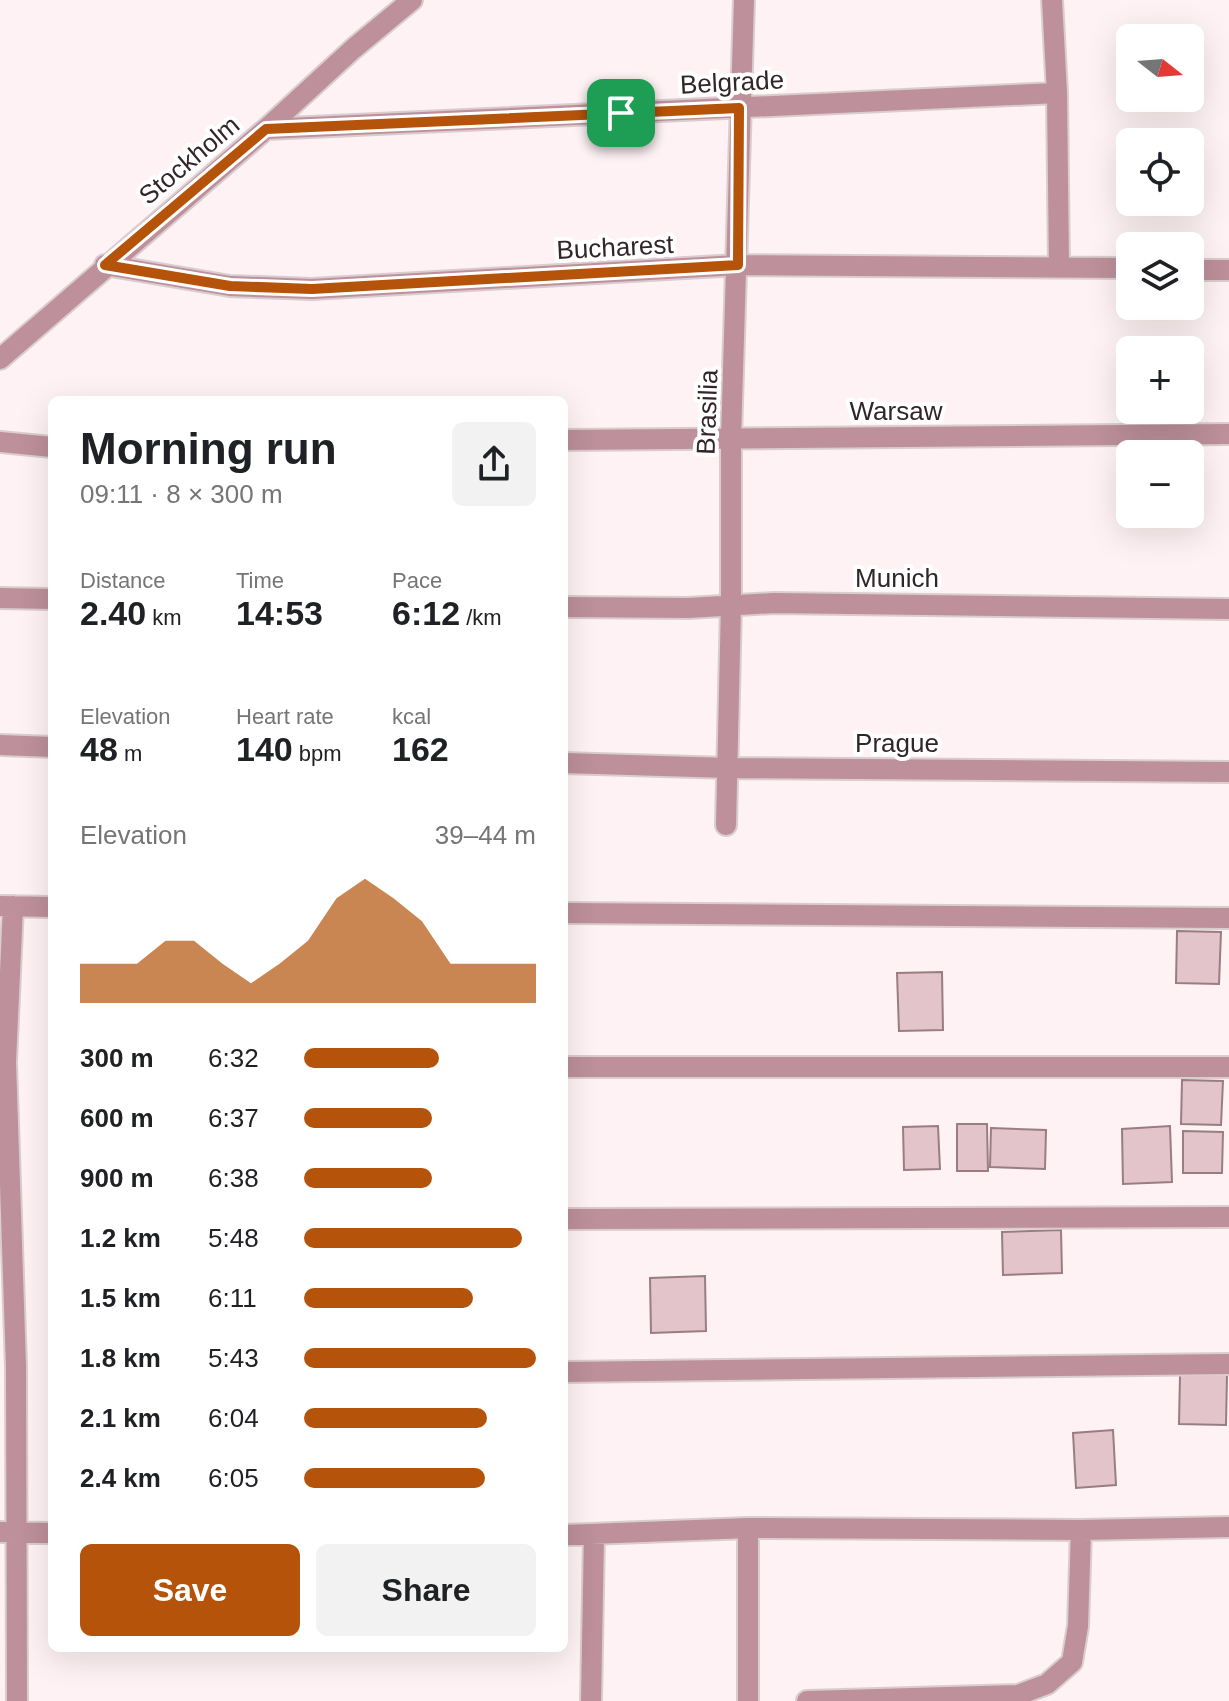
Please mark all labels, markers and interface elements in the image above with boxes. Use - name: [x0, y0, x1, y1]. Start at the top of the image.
- north arrow: [1116, 24, 1204, 112]
- map controls: [1116, 24, 1204, 528]
- street label: Belgrade: [679, 64, 785, 100]
- pin: [587, 79, 655, 147]
- icon: arrive: [599, 91, 643, 135]
- street label: Stockholm: [133, 109, 245, 211]
- button: locate: [1116, 128, 1204, 216]
- street label: Bucharest: [556, 229, 675, 265]
- button: layers: [1116, 232, 1204, 320]
- button: +: [1116, 336, 1204, 424]
- street label: Brasilia: [691, 368, 723, 455]
- street label: Warsaw: [850, 396, 943, 426]
- button: share: [452, 422, 536, 506]
- text: Morning run: [80, 424, 337, 473]
- button: −: [1116, 440, 1204, 528]
- text: 09:11 · 8 × 300 m: [80, 479, 283, 509]
- street label: Munich: [855, 563, 939, 593]
- text: Distance: [80, 568, 166, 593]
- text: Time: [236, 568, 284, 593]
- text: Pace: [392, 568, 442, 593]
- text: 2.40: [80, 594, 146, 632]
- text: 14:53: [236, 594, 323, 632]
- text: 6:12: [392, 594, 460, 632]
- text: km: [146, 605, 182, 630]
- text: /km: [460, 605, 502, 630]
- text: Elevation: [80, 704, 171, 729]
- text: Heart rate: [236, 704, 334, 729]
- text: kcal: [392, 704, 431, 729]
- street label: Prague: [855, 728, 939, 758]
- text: 48: [80, 730, 118, 768]
- text: 140: [236, 730, 293, 768]
- text: 162: [392, 730, 449, 768]
- text: m: [118, 741, 142, 766]
- text: bpm: [293, 741, 342, 766]
- text: Elevation: [80, 820, 187, 850]
- text: 39–44 m: [435, 820, 536, 850]
- text: 300 m: [80, 1043, 154, 1073]
- text: 6:32: [208, 1043, 259, 1073]
- text: 600 m: [80, 1103, 154, 1133]
- text: 6:37: [208, 1103, 259, 1133]
- text: 900 m: [80, 1163, 154, 1193]
- text: 6:38: [208, 1163, 259, 1193]
- text: 1.2 km: [80, 1223, 161, 1253]
- text: 5:48: [208, 1223, 259, 1253]
- text: 1.5 km: [80, 1283, 161, 1313]
- text: 6:11: [208, 1283, 257, 1313]
- text: 1.8 km: [80, 1343, 161, 1373]
- text: 5:43: [208, 1343, 259, 1373]
- text: 2.1 km: [80, 1403, 161, 1433]
- text: 6:04: [208, 1403, 259, 1433]
- text: 2.4 km: [80, 1463, 161, 1493]
- text: 6:05: [208, 1463, 259, 1493]
- button: Save: [80, 1544, 300, 1636]
- button: Share: [316, 1544, 536, 1636]

